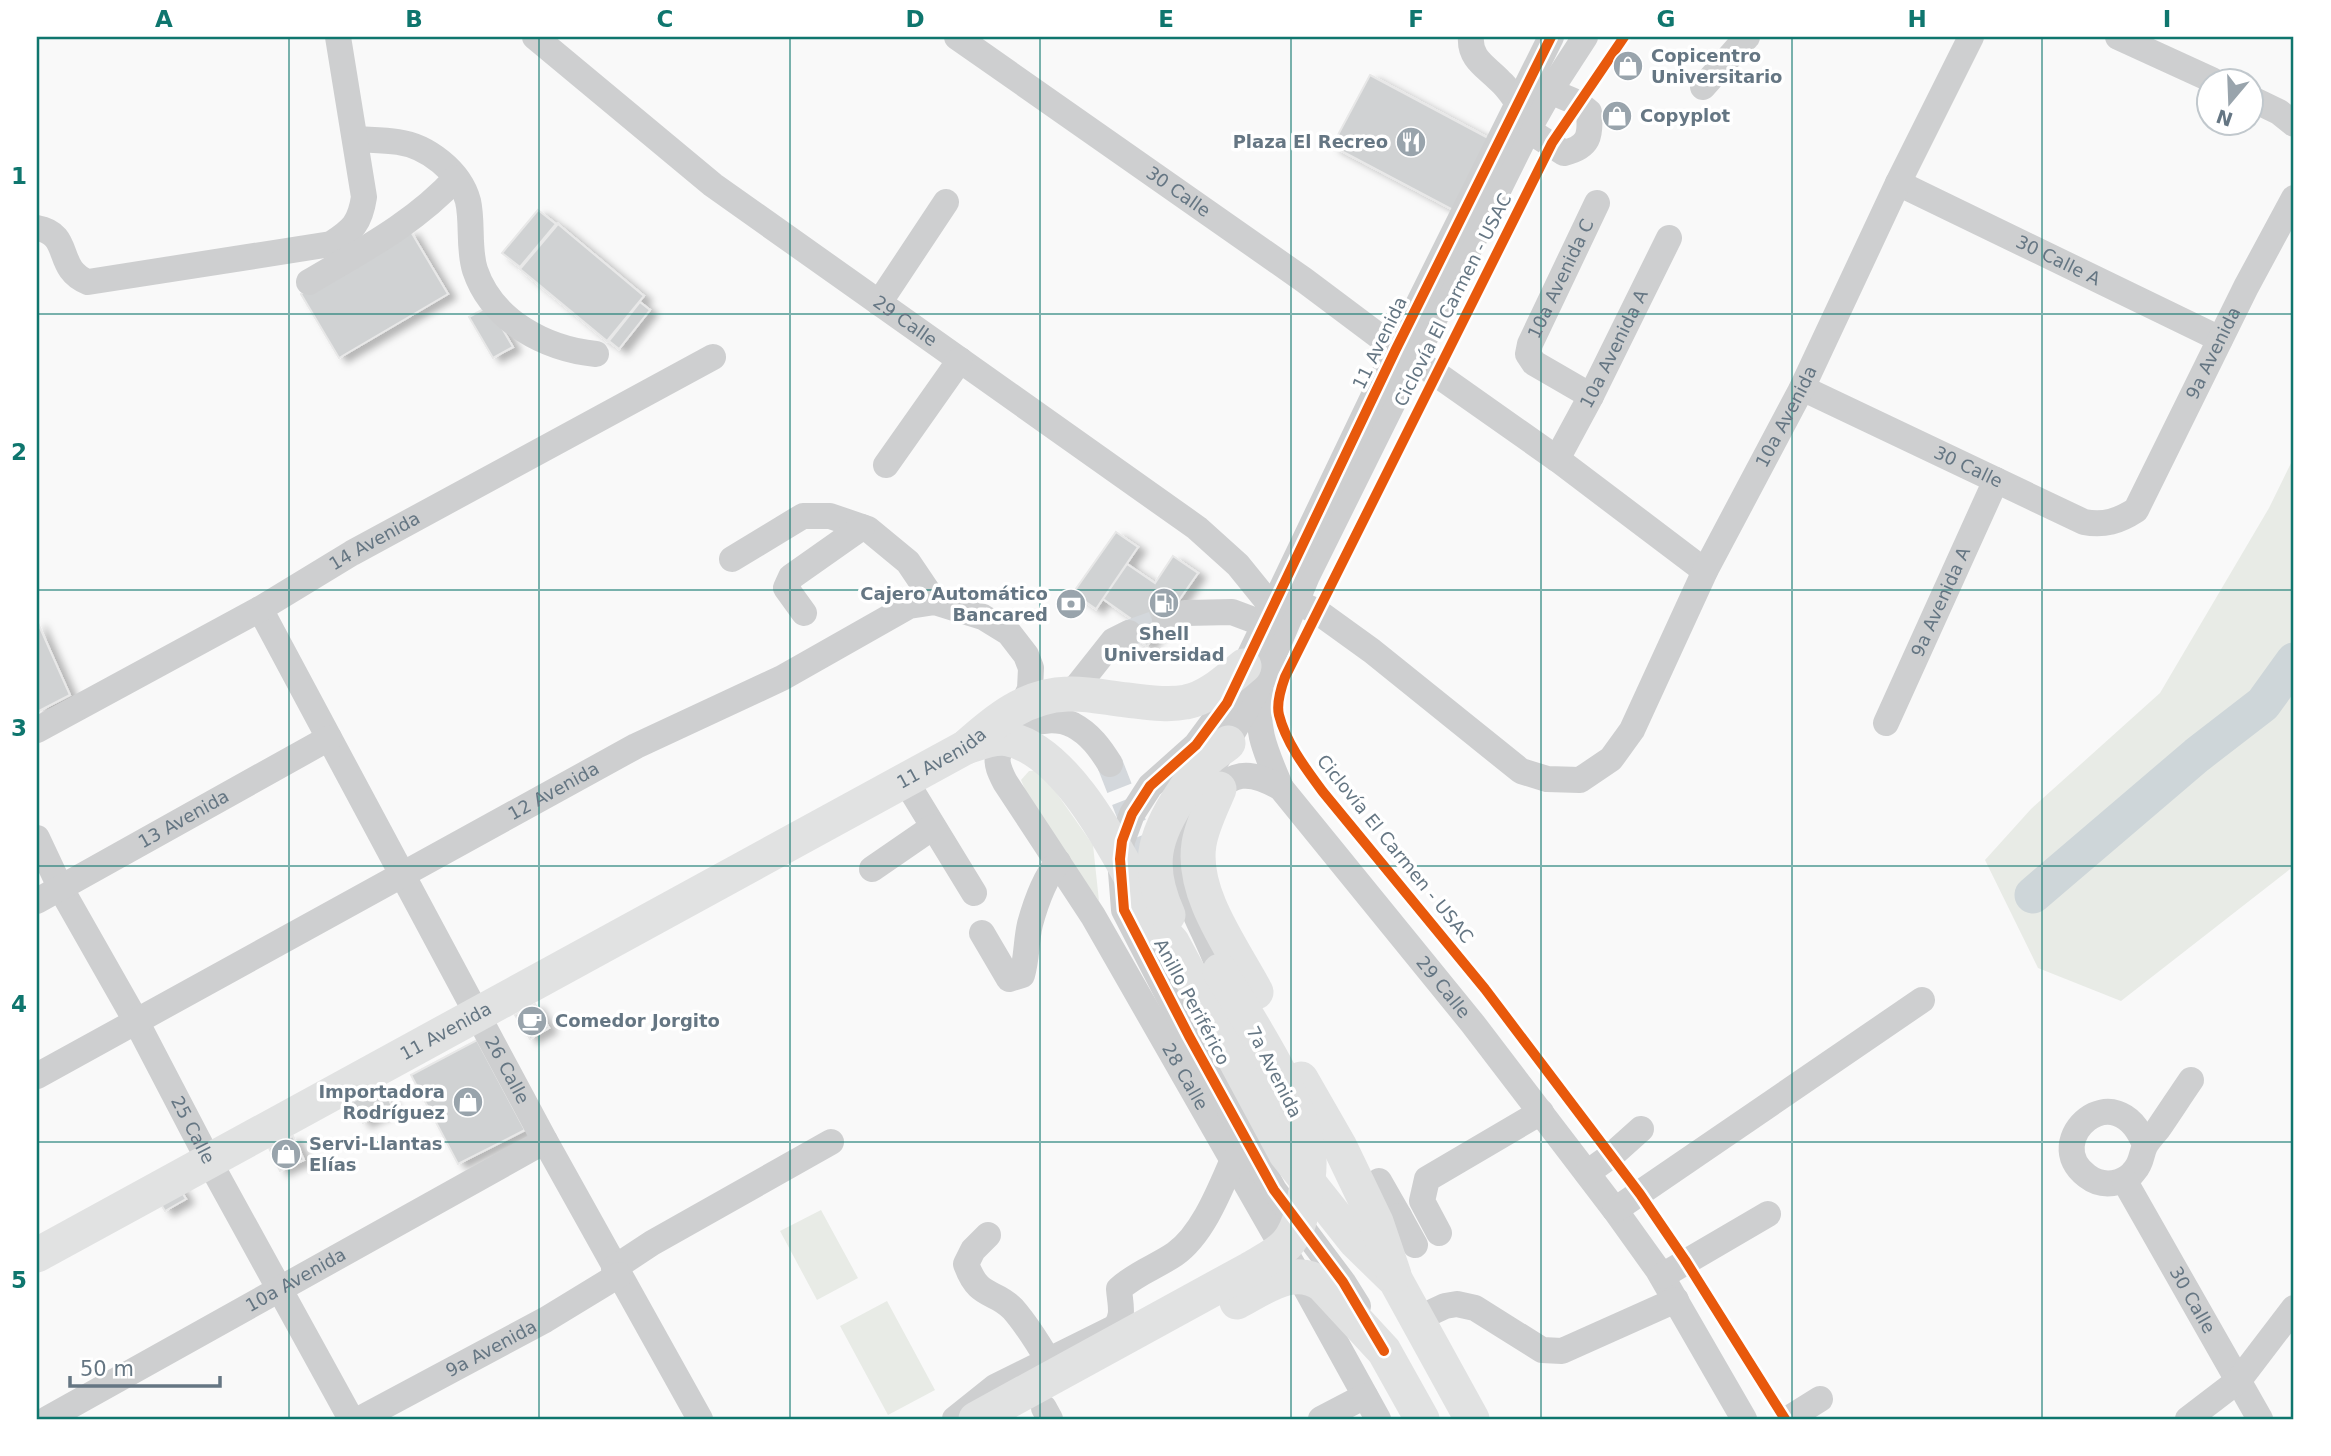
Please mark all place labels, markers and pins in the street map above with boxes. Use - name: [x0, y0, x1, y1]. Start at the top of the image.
- place label: Copicentro Universitario: [1651, 45, 1782, 87]
- shop icon: Copicentro Universitario: [1611, 49, 1645, 83]
- shop icon: Copyplot: [1600, 99, 1634, 133]
- place label: Copyplot: [1640, 105, 1731, 126]
- restaurant icon: Plaza El Recreo: [1394, 125, 1428, 159]
- place label: Plaza El Recreo: [1233, 131, 1388, 152]
- place label: Cajero Automático Bancared: [860, 583, 1048, 625]
- fuel station icon: Shell Universidad: [1147, 586, 1181, 620]
- bank icon: Cajero Automático Bancared: [1054, 587, 1088, 621]
- place label: Shell Universidad: [1103, 623, 1225, 665]
- cafe icon: Comedor Jorgito: [515, 1004, 549, 1038]
- place label: Comedor Jorgito: [555, 1010, 720, 1031]
- place label: Importadora Rodríguez: [318, 1081, 445, 1123]
- shop icon: Importadora Rodríguez: [451, 1085, 485, 1119]
- place label: Servi-Llantas Elías: [309, 1133, 443, 1175]
- shop icon: Servi-Llantas Elías: [269, 1137, 303, 1171]

